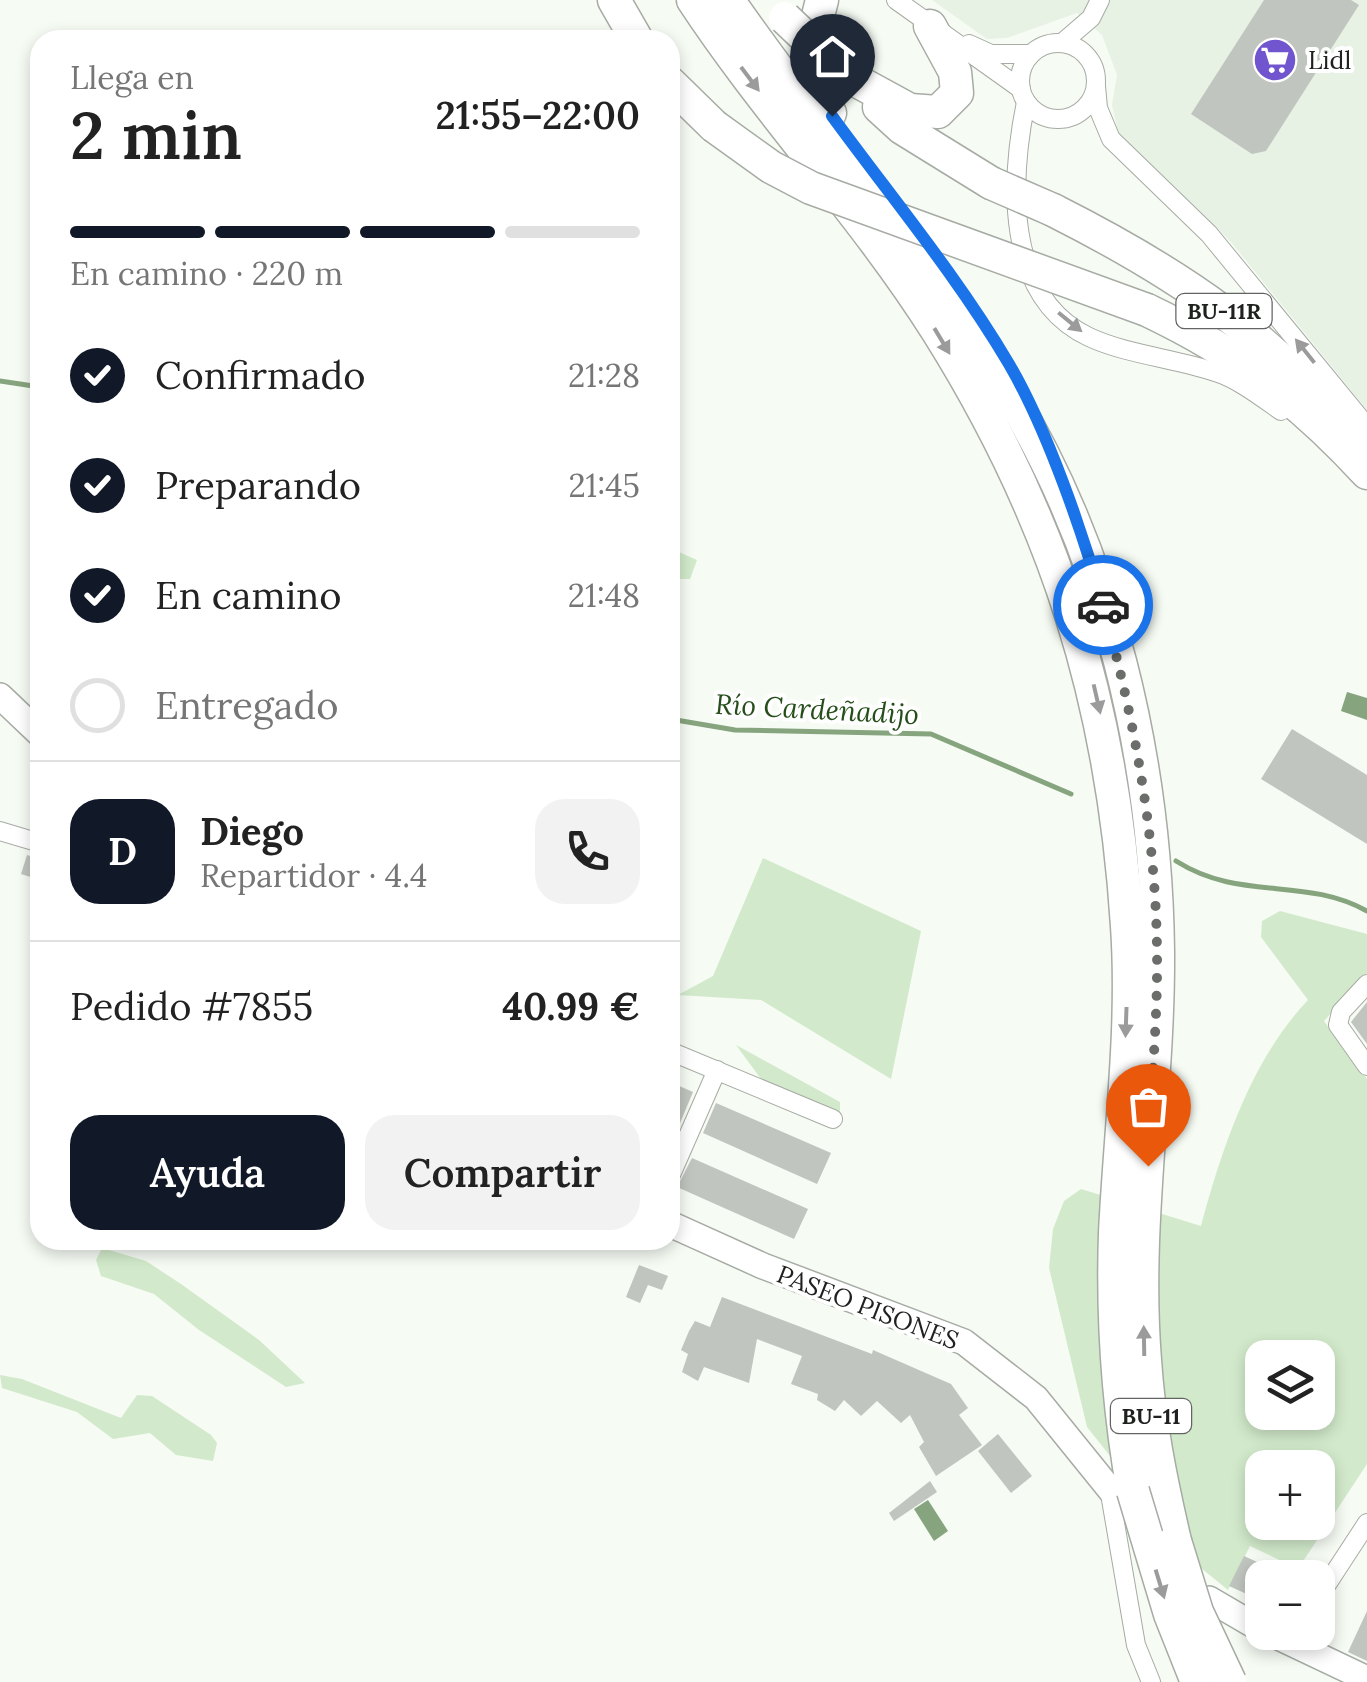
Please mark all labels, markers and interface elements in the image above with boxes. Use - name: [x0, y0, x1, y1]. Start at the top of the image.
- pin: [790, 14, 875, 117]
- icon: home: [805, 29, 860, 84]
- supermarket icon: Lidl: [1252, 37, 1298, 83]
- place label: Lidl: [1308, 44, 1351, 76]
- text: Llega en: [70, 57, 194, 98]
- one-way arrow: [739, 66, 759, 92]
- text: 21:55–22:00: [435, 91, 640, 139]
- text: 2 min: [70, 94, 242, 177]
- text: En camino · 220 m: [70, 253, 343, 294]
- road number: BU-11R: [1176, 294, 1272, 328]
- one-way arrow: [1057, 311, 1082, 332]
- one-way arrow: [933, 327, 951, 354]
- one-way arrow: [1295, 338, 1316, 363]
- icon: check: [70, 348, 125, 403]
- text: Confirmado: [155, 351, 366, 399]
- text: 21:28: [568, 355, 640, 396]
- icon: check: [70, 458, 125, 513]
- text: Preparando: [155, 461, 361, 509]
- text: 21:45: [568, 465, 640, 506]
- courier: [1053, 555, 1153, 655]
- icon: check: [70, 568, 125, 623]
- text: En camino: [155, 571, 341, 619]
- text: 21:48: [568, 575, 640, 616]
- icon: car: [1076, 578, 1131, 633]
- text: Entregado: [155, 681, 338, 729]
- one-way arrow: [1090, 684, 1105, 715]
- water label: Río Cardeñadijo: [714, 686, 920, 732]
- button: phone: [535, 799, 640, 904]
- text: Diego: [200, 807, 304, 855]
- text: D: [108, 827, 137, 875]
- text: Repartidor · 4.4: [200, 855, 427, 896]
- text: Pedido #7855: [70, 982, 313, 1030]
- text: 40.99 €: [502, 982, 640, 1030]
- one-way arrow: [1118, 1006, 1134, 1038]
- pin: [1106, 1064, 1191, 1167]
- icon: bag: [1121, 1079, 1176, 1134]
- button: Ayuda: [70, 1115, 345, 1230]
- button: Compartir: [365, 1115, 640, 1230]
- street label: PASEO PISONES: [773, 1258, 963, 1356]
- one-way arrow: [1136, 1325, 1152, 1357]
- map controls: [1245, 1340, 1335, 1650]
- button: layers: [1245, 1340, 1335, 1430]
- road number: BU-11: [1111, 1399, 1191, 1433]
- button: +: [1245, 1450, 1335, 1540]
- button: −: [1245, 1560, 1335, 1650]
- one-way arrow: [1154, 1570, 1169, 1600]

